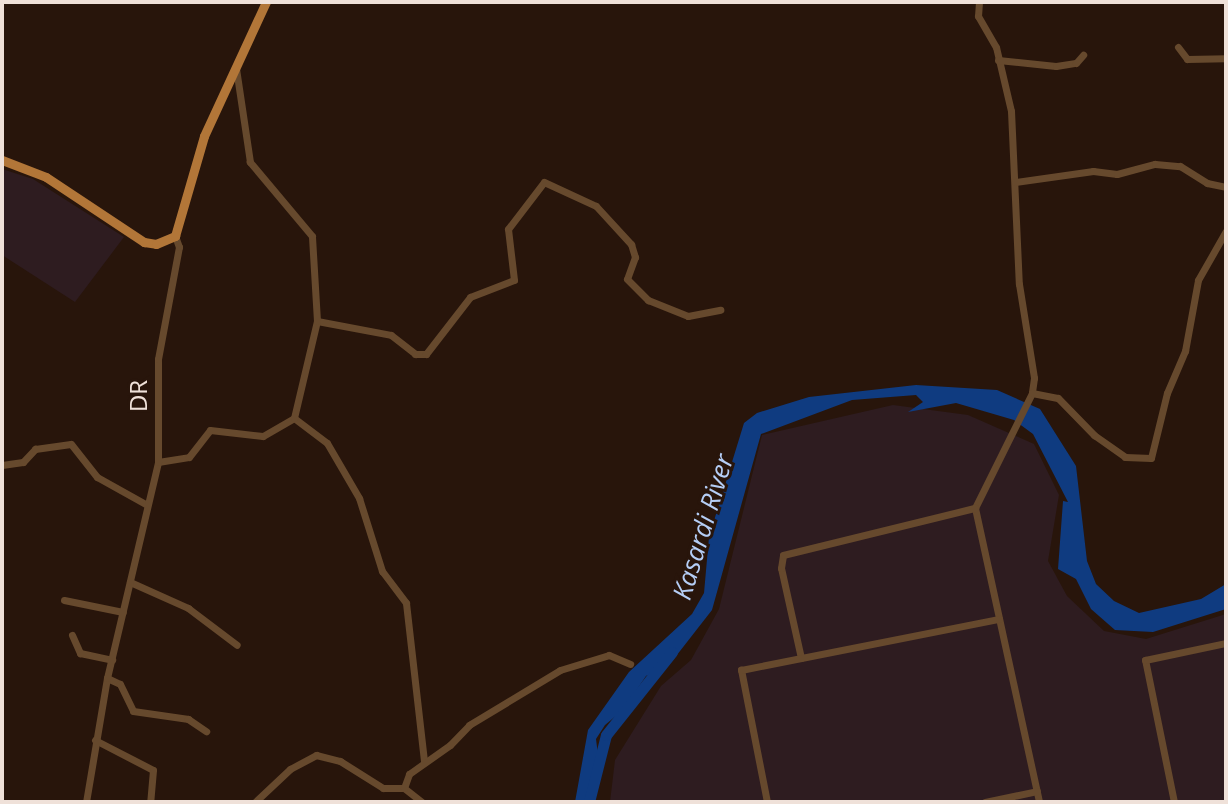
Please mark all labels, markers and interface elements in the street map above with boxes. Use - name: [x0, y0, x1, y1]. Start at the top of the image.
- street label: DR: [124, 380, 152, 412]
- water label: Kasardi River: [666, 451, 740, 603]

